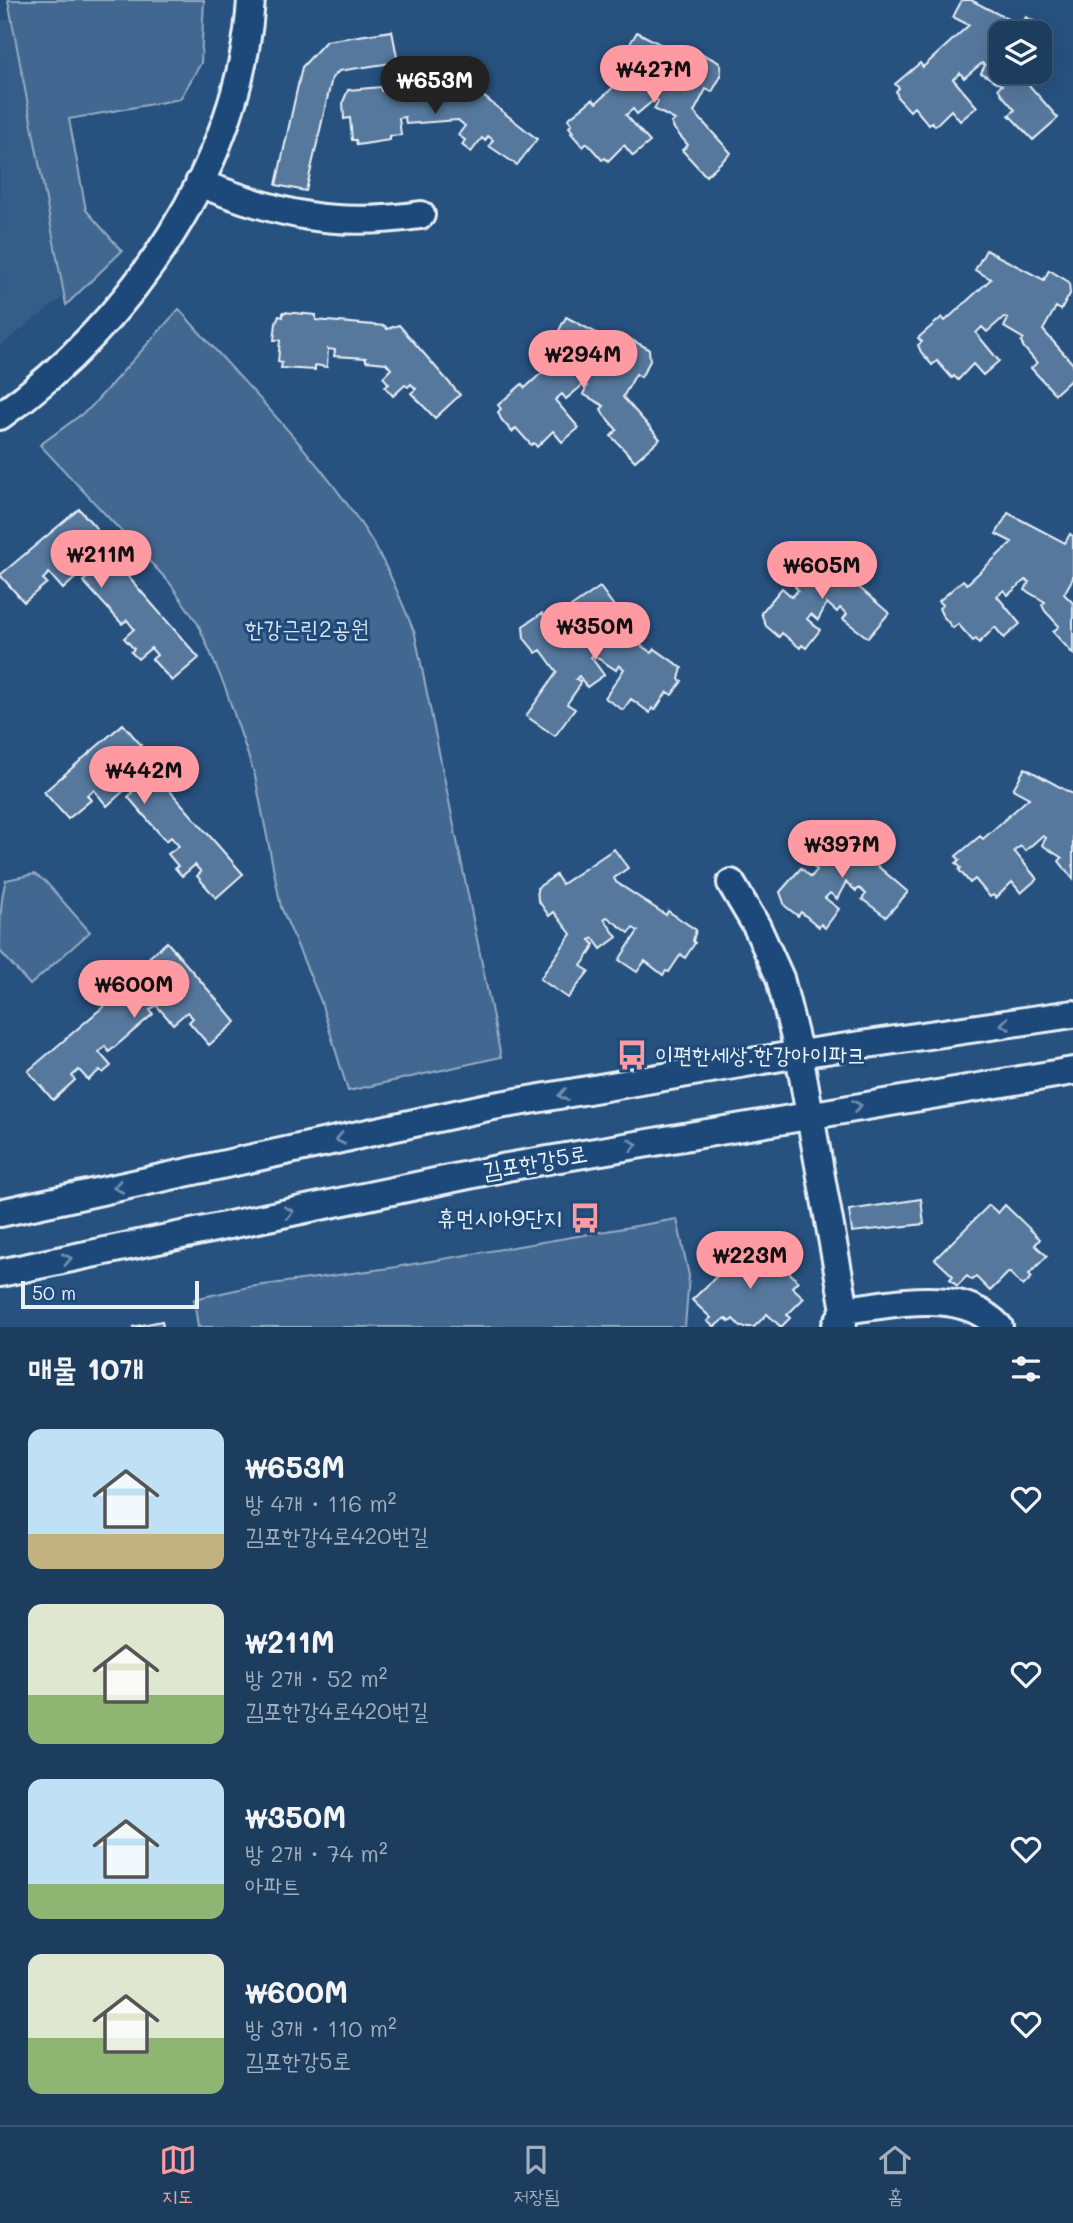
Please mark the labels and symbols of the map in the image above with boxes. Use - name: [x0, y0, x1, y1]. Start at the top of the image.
- pin: ₩427M: [605, 46, 703, 105]
- pin: ₩653M: [386, 57, 484, 116]
- pin: ₩294M: [534, 330, 632, 390]
- pin: ₩211M: [52, 530, 150, 590]
- pin: ₩605M: [773, 542, 871, 601]
- pin: ₩350M: [546, 602, 644, 662]
- park label: 한강근린2공원: [245, 613, 369, 643]
- pin: ₩442M: [95, 746, 193, 806]
- pin: ₩397M: [793, 820, 891, 880]
- pin: ₩600M: [85, 960, 183, 1020]
- one-way arrow: [1000, 1016, 1011, 1031]
- bus stop icon: 이편한세상.한강아이파크: [615, 1038, 649, 1072]
- place label: 이편한세상.한강아이파크: [655, 1039, 865, 1069]
- one-way arrow: [557, 1087, 569, 1102]
- one-way arrow: [851, 1099, 863, 1114]
- one-way arrow: [334, 1131, 346, 1146]
- street label: 김포한강5로: [480, 1137, 590, 1185]
- one-way arrow: [627, 1138, 639, 1153]
- one-way arrow: [112, 1179, 124, 1194]
- bus stop icon: 휴먼시아9단지: [568, 1201, 602, 1235]
- place label: 휴먼시아9단지: [437, 1202, 562, 1232]
- one-way arrow: [283, 1205, 295, 1220]
- pin: ₩223M: [701, 1232, 799, 1291]
- one-way arrow: [61, 1252, 73, 1267]
- scale bar: [21, 1278, 200, 1310]

